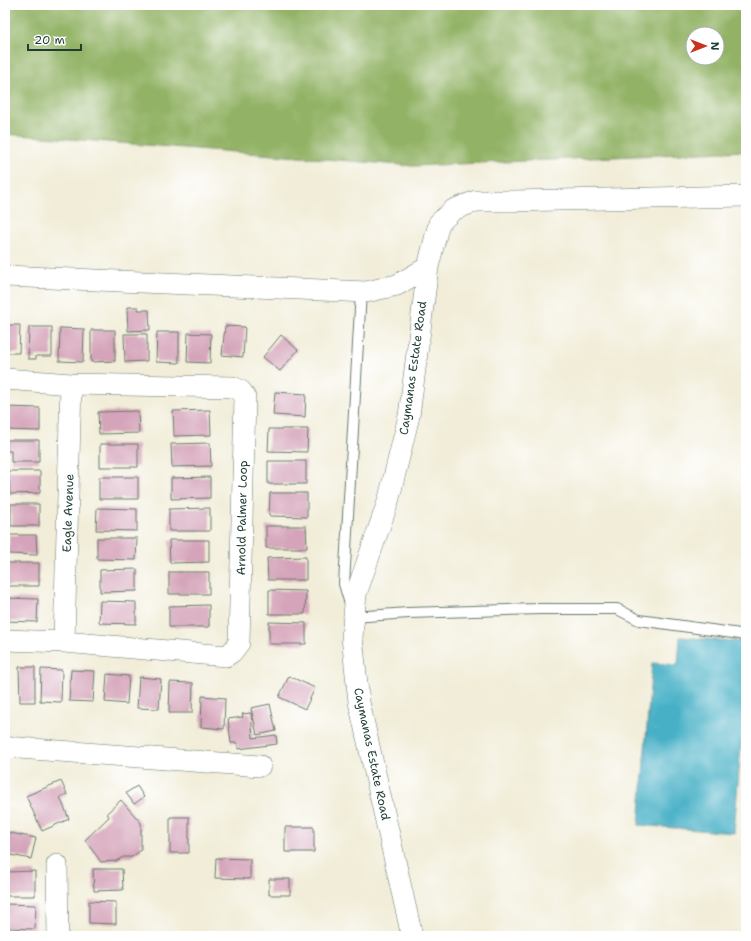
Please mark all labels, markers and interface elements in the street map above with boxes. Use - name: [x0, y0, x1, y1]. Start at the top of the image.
- scale bar: [28, 26, 81, 52]
- north arrow: [685, 26, 725, 66]
- text: 20 m: [34, 32, 65, 48]
- text: N: [707, 42, 722, 51]
- street label: Caymanas Estate Road: [396, 300, 430, 436]
- street label: Arnold Palmer Loop: [233, 460, 251, 576]
- street label: Eagle Avenue: [59, 473, 77, 553]
- street label: Caymanas Estate Road: [350, 686, 394, 822]

